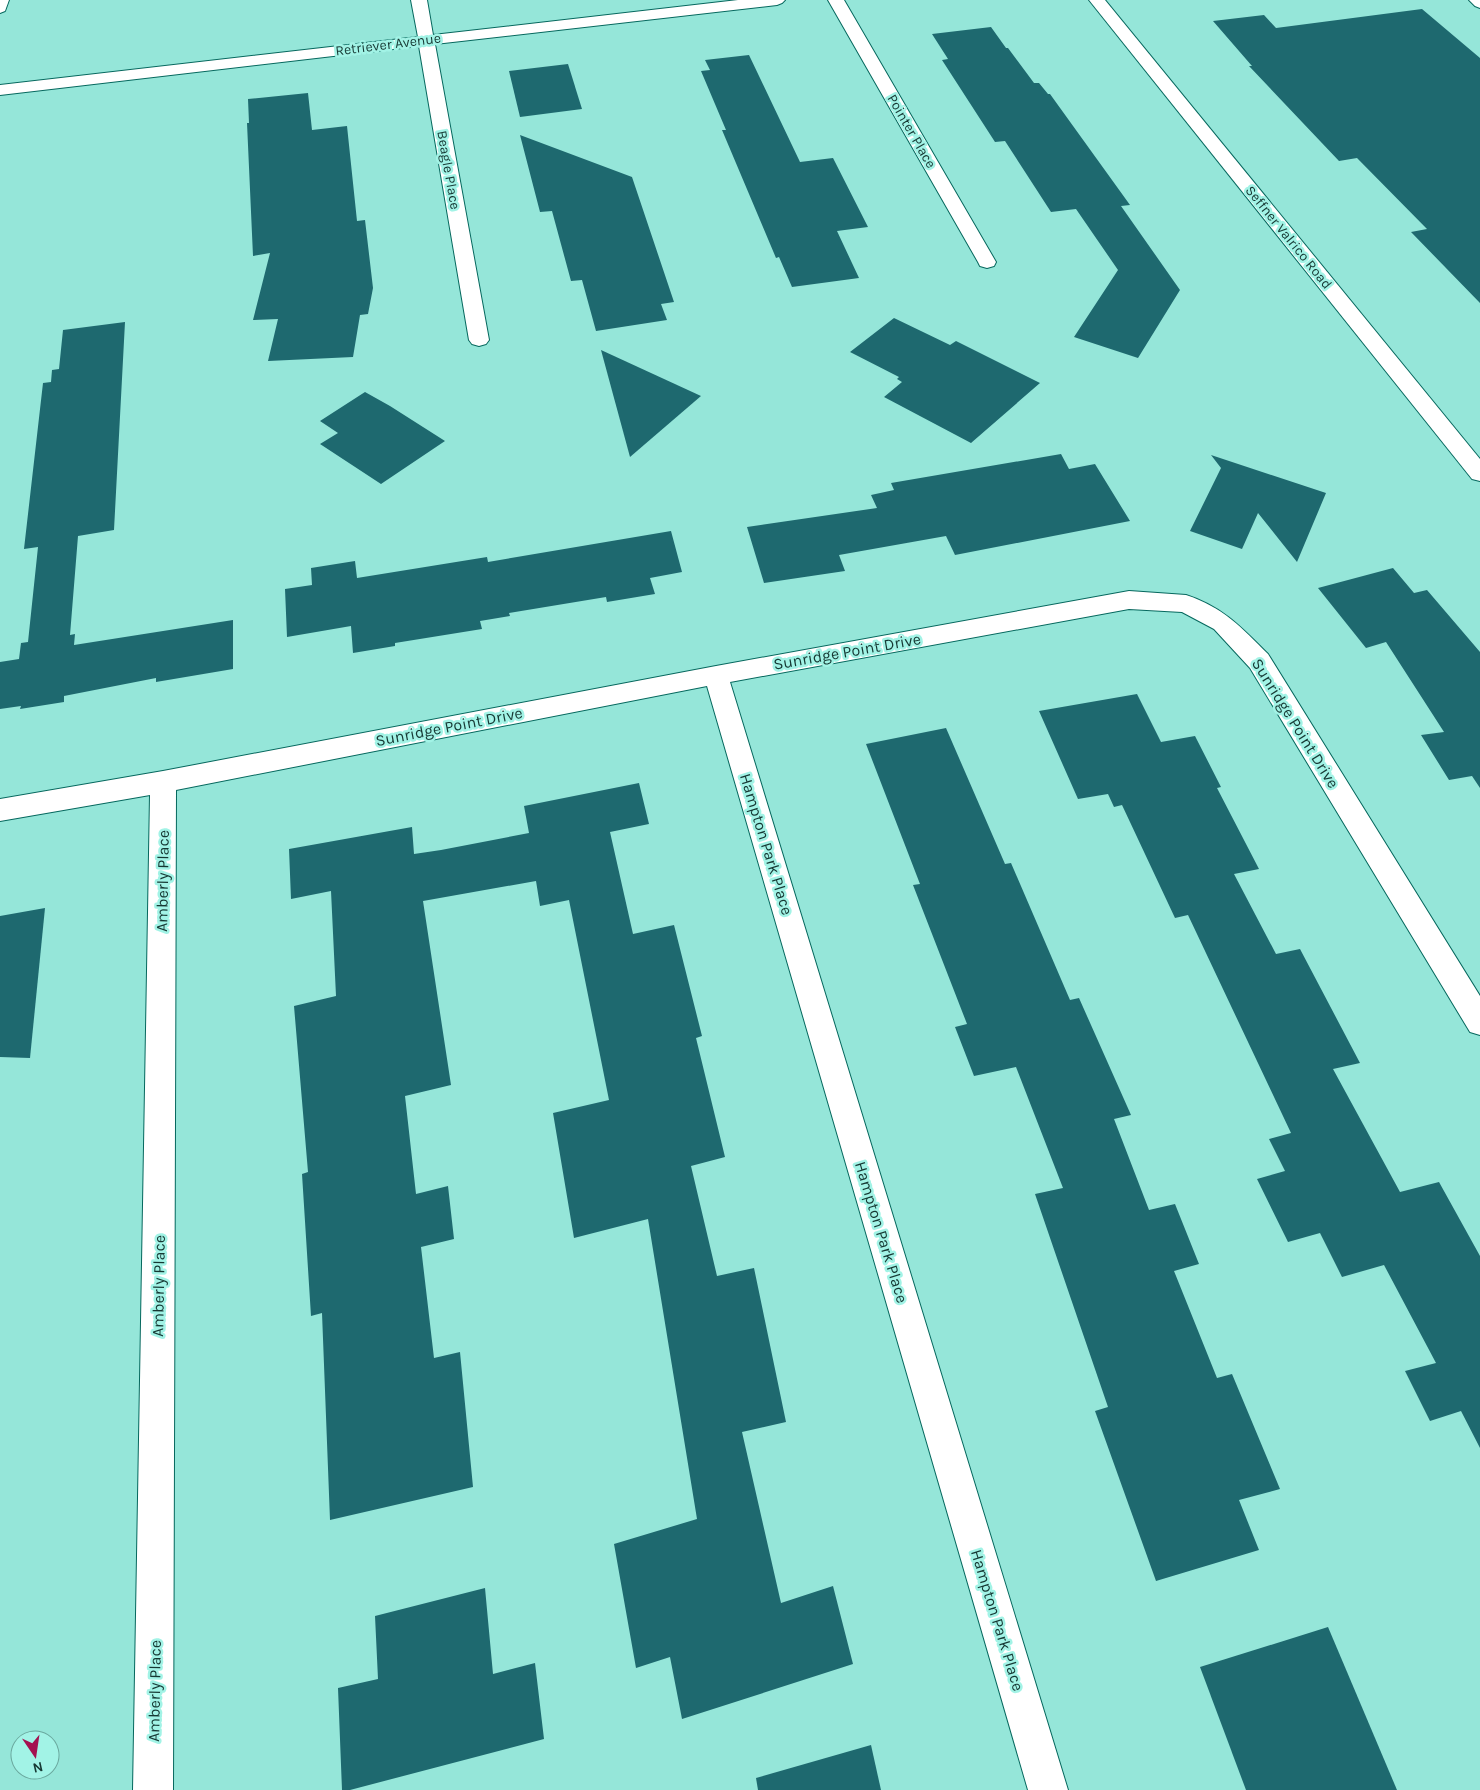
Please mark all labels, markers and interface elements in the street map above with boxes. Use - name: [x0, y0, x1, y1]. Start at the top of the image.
- street label: Retriever Avenue: [334, 30, 442, 59]
- street label: Pointer Place: [884, 91, 940, 171]
- street label: Beagle Place: [433, 129, 464, 211]
- street label: Seffner Valrico Road: [1242, 182, 1335, 292]
- street label: Sunridge Point Drive: [772, 629, 922, 674]
- street label: Sunridge Point Drive: [1248, 655, 1343, 792]
- street label: Sunridge Point Drive: [374, 703, 524, 750]
- street label: Hampton Park Place: [736, 771, 797, 917]
- street label: Amberly Place: [152, 830, 173, 932]
- street label: Hampton Park Place: [851, 1159, 912, 1305]
- street label: Amberly Place: [148, 1235, 169, 1337]
- street label: Hampton Park Place: [967, 1547, 1028, 1693]
- street label: Amberly Place: [144, 1640, 165, 1742]
- north arrow: [10, 1730, 60, 1780]
- text: N: [31, 1758, 45, 1777]

